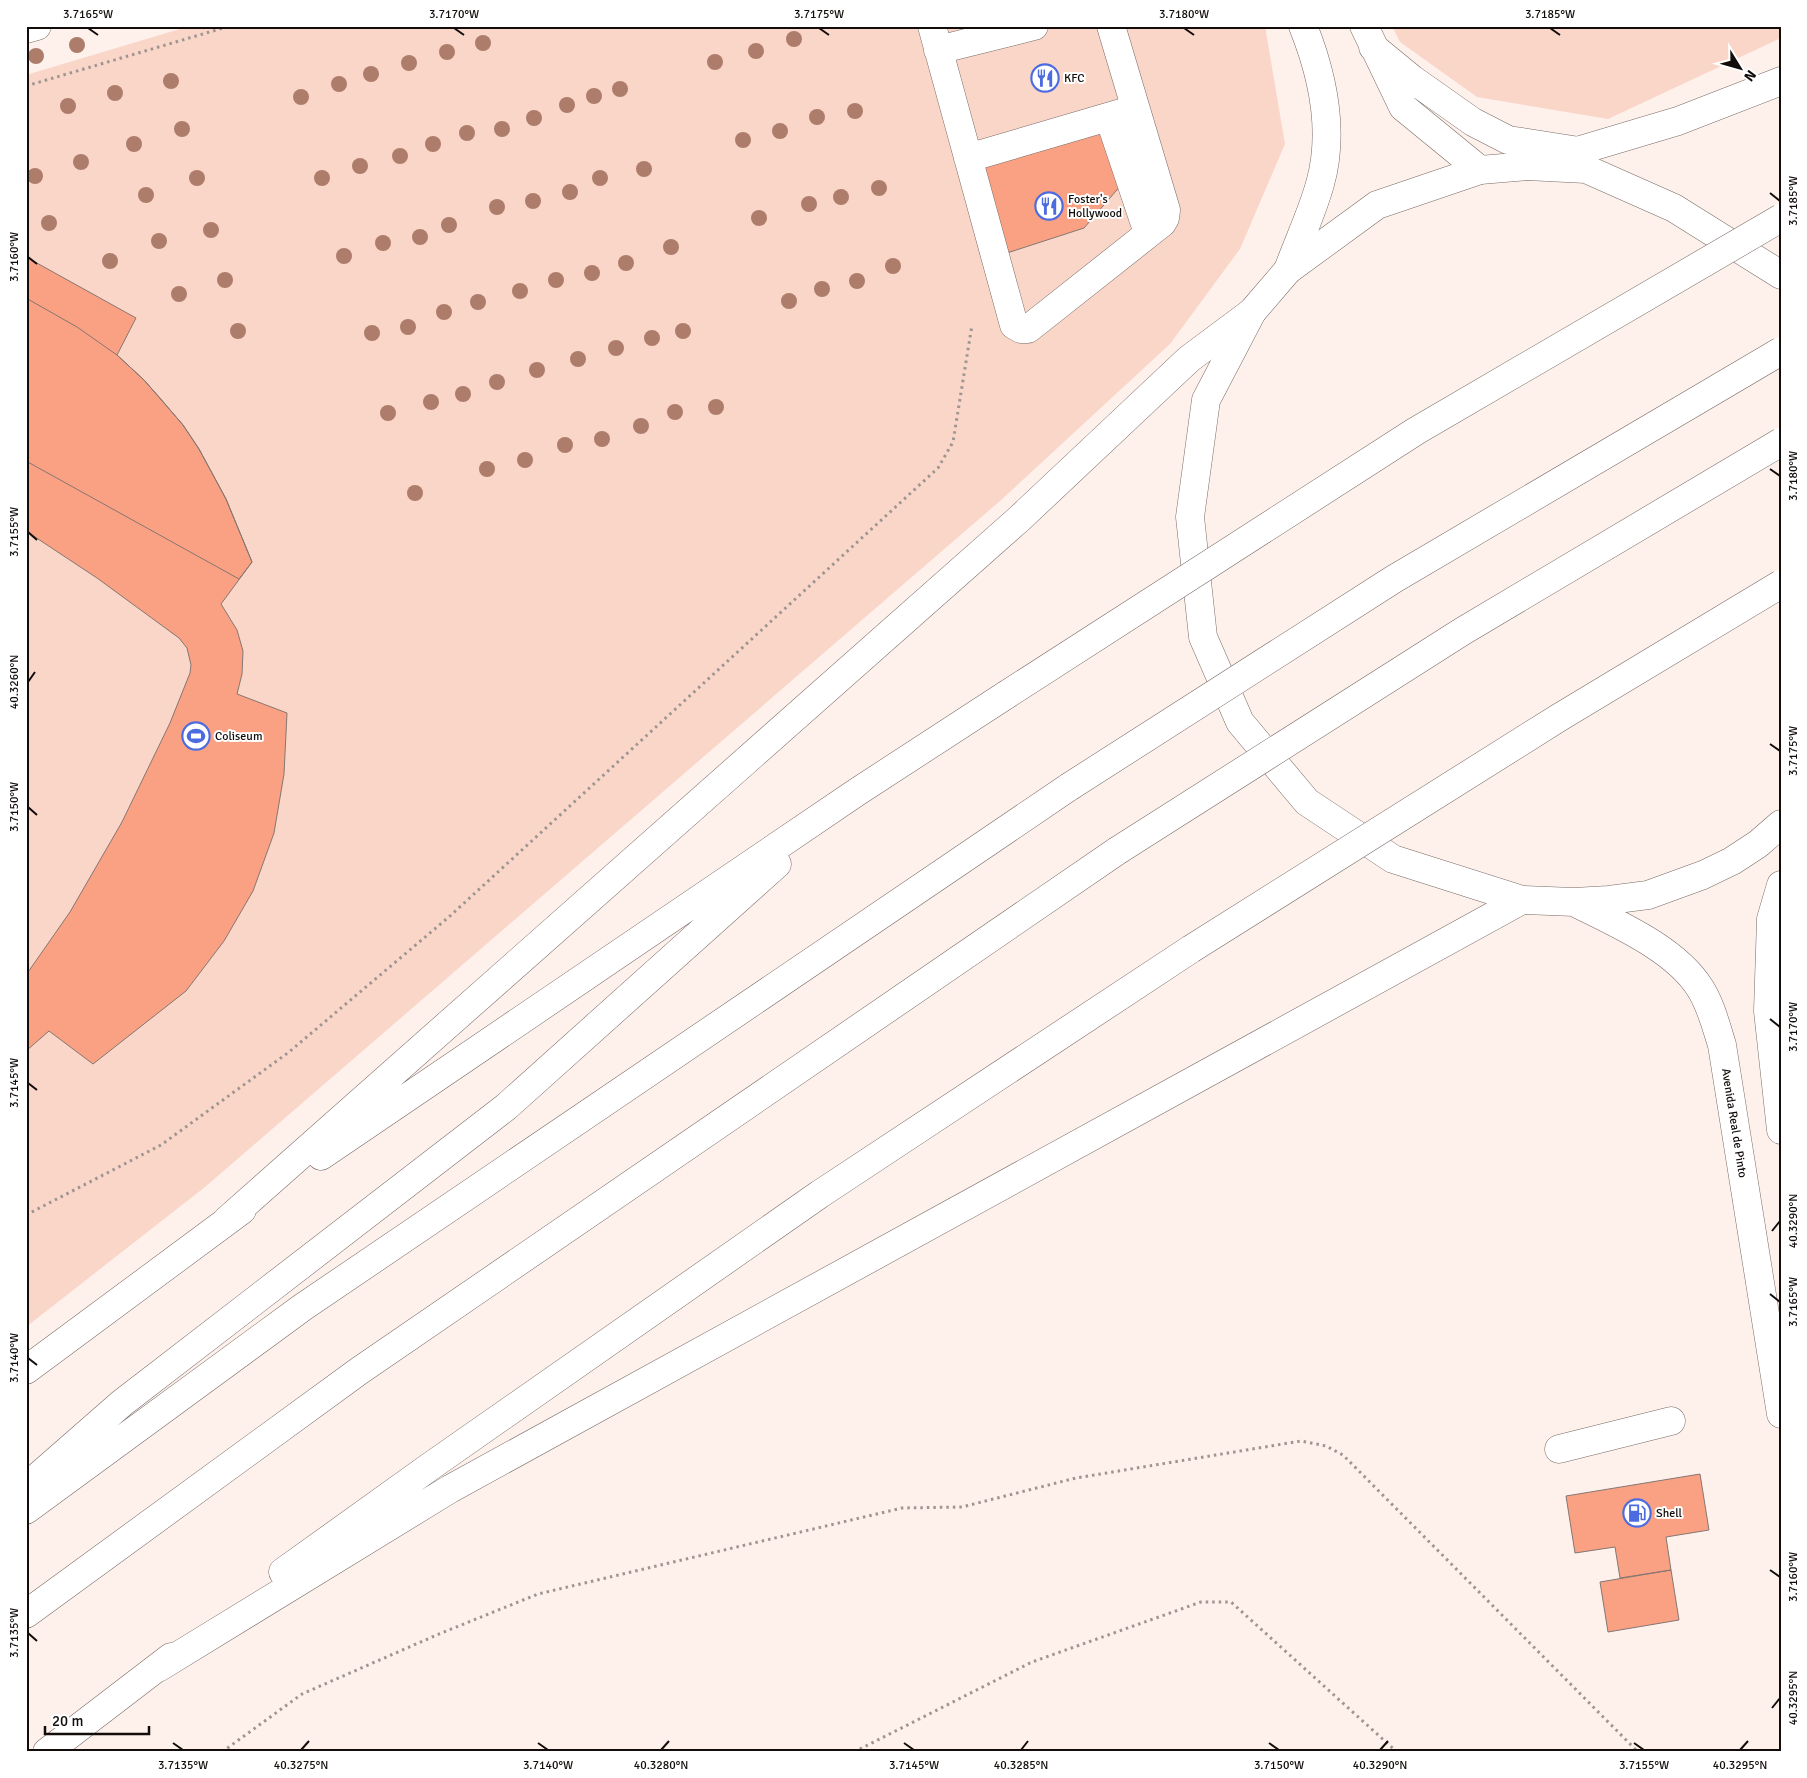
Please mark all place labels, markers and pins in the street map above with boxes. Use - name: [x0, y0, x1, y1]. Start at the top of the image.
- restaurant icon: KFC: [1030, 63, 1060, 93]
- place label: KFC: [1064, 71, 1085, 86]
- restaurant icon: Foster's Hollywood: [1034, 191, 1064, 221]
- place label: Foster's Hollywood: [1068, 192, 1122, 221]
- sports icon: Coliseum: [181, 721, 211, 751]
- place label: Coliseum: [215, 729, 263, 744]
- fuel station icon: Shell: [1622, 1498, 1652, 1528]
- place label: Shell: [1656, 1506, 1683, 1521]

